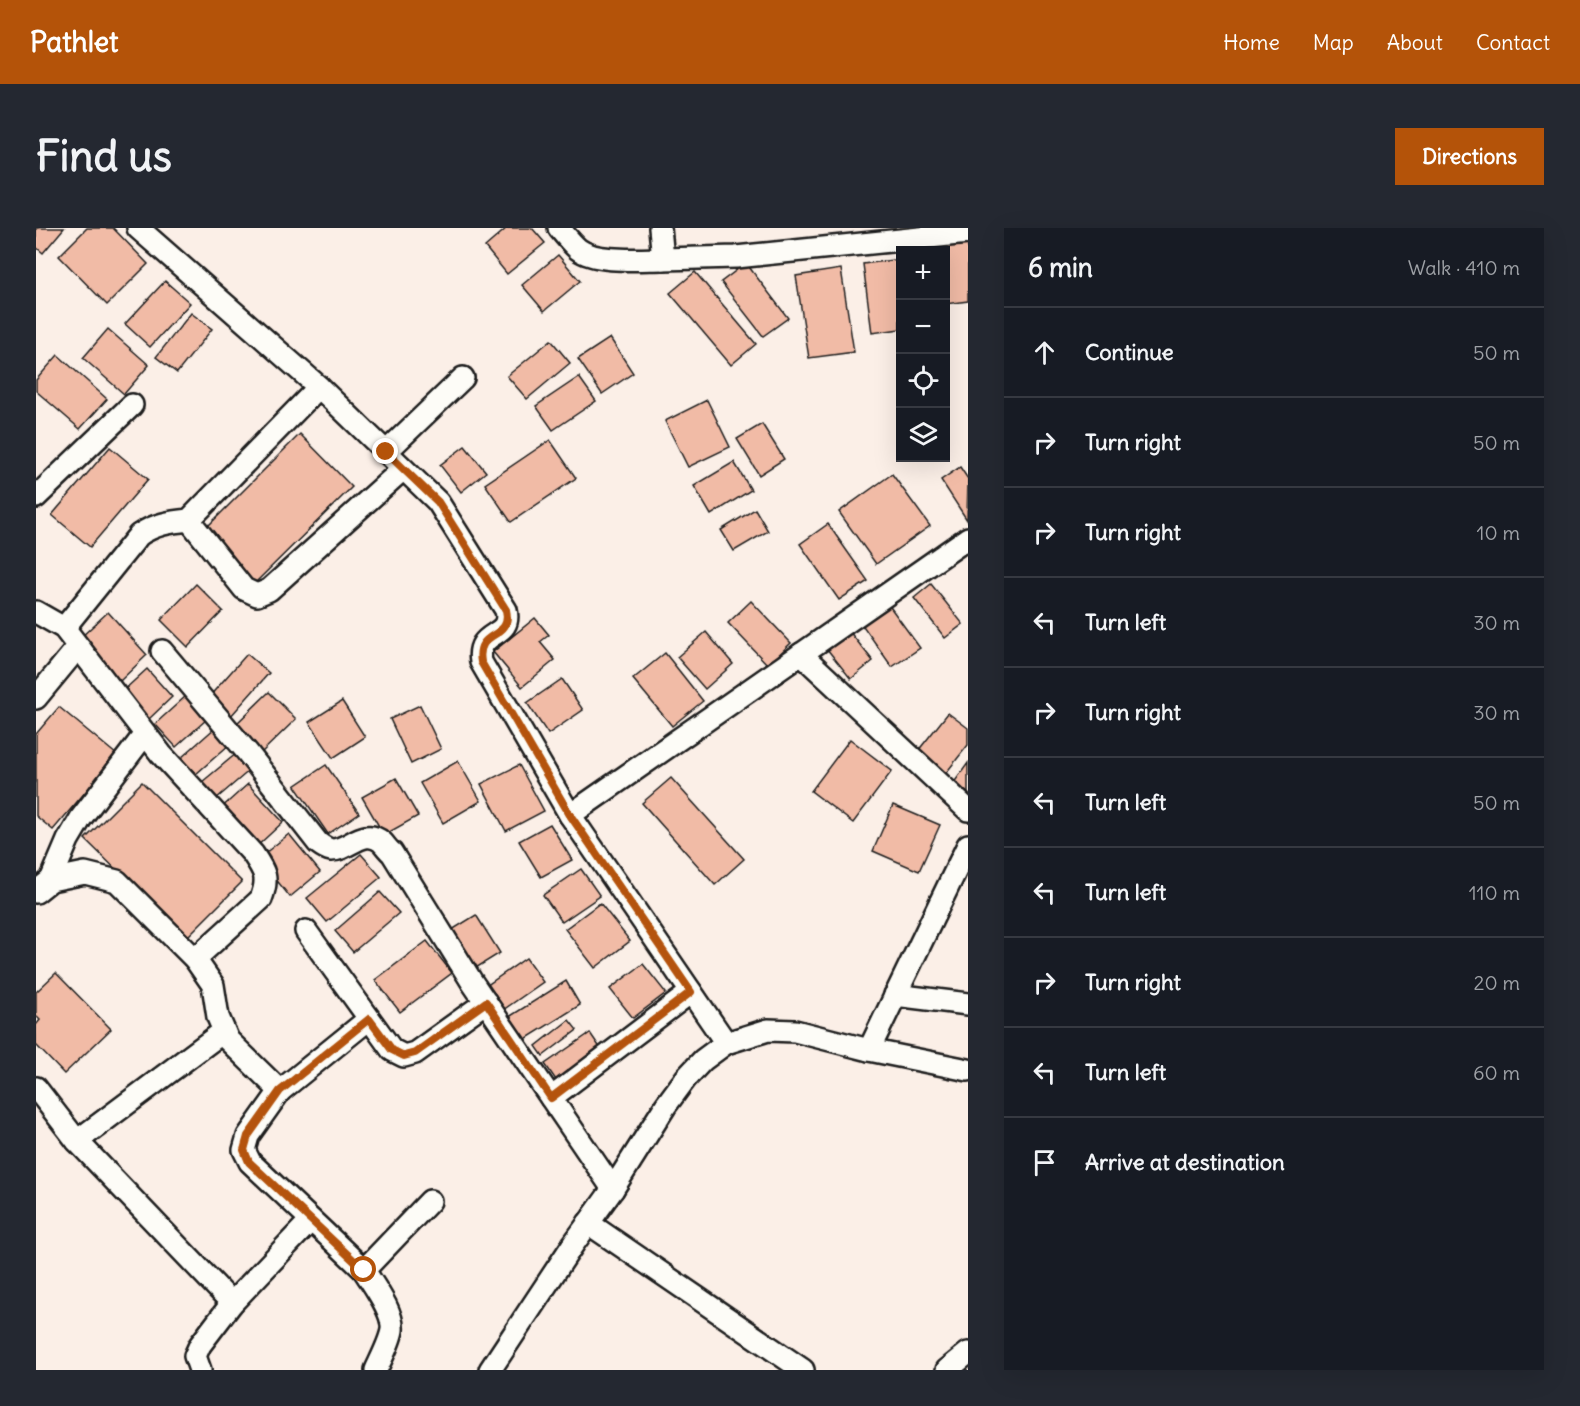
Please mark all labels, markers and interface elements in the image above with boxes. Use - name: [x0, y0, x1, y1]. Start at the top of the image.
- text: Pathlet: [30, 24, 119, 60]
- text: Home: [1223, 29, 1280, 56]
- text: Map: [1313, 29, 1354, 56]
- text: About: [1387, 29, 1443, 56]
- text: Contact: [1476, 29, 1550, 56]
- button: Directions: [1395, 128, 1544, 185]
- text: Find us: [36, 130, 172, 182]
- map controls: [896, 246, 950, 462]
- button: +: [896, 246, 950, 300]
- text: 6 min: [1028, 251, 1093, 284]
- text: Walk · 410 m: [1408, 255, 1520, 280]
- button: −: [896, 300, 950, 354]
- icon: ahead: [1028, 336, 1061, 369]
- text: Continue: [1085, 338, 1174, 366]
- text: 50 m: [1473, 340, 1520, 365]
- button: locate: [896, 354, 950, 408]
- button: layers: [896, 408, 950, 462]
- icon: right: [1028, 426, 1061, 459]
- text: Turn right: [1085, 428, 1181, 456]
- text: 50 m: [1473, 430, 1520, 455]
- route end: [372, 438, 398, 464]
- icon: right: [1028, 516, 1061, 549]
- text: Turn right: [1085, 518, 1181, 546]
- text: 10 m: [1477, 520, 1520, 545]
- icon: left: [1028, 606, 1061, 639]
- text: Turn left: [1085, 608, 1166, 636]
- text: 30 m: [1473, 610, 1520, 635]
- icon: right: [1028, 696, 1061, 729]
- text: Turn right: [1085, 698, 1181, 726]
- text: 30 m: [1473, 700, 1520, 725]
- icon: left: [1028, 786, 1061, 819]
- text: Turn left: [1085, 788, 1166, 816]
- text: 50 m: [1473, 790, 1520, 815]
- icon: left: [1028, 876, 1061, 909]
- text: Turn left: [1085, 878, 1166, 906]
- text: 110 m: [1469, 880, 1520, 905]
- icon: right: [1028, 966, 1061, 999]
- text: Turn right: [1085, 968, 1181, 996]
- text: 20 m: [1474, 970, 1520, 995]
- icon: left: [1028, 1056, 1061, 1089]
- text: Turn left: [1085, 1058, 1166, 1086]
- text: 60 m: [1473, 1060, 1520, 1085]
- icon: arrive: [1028, 1146, 1061, 1179]
- text: Arrive at destination: [1085, 1148, 1285, 1176]
- route start: [350, 1256, 376, 1282]

